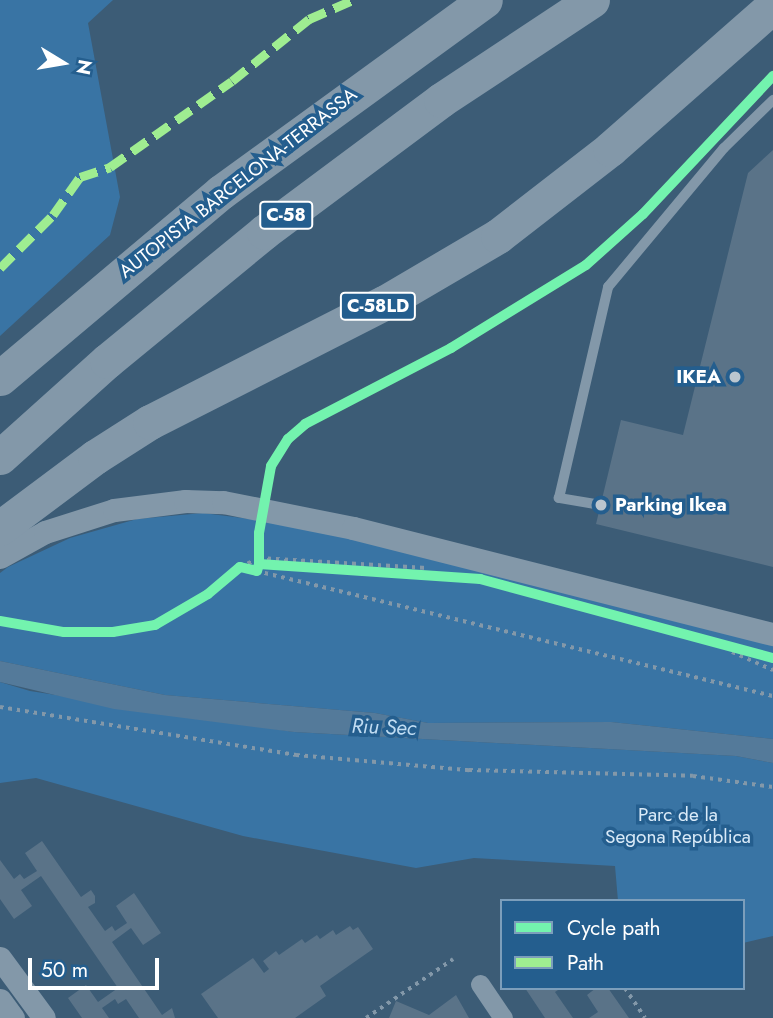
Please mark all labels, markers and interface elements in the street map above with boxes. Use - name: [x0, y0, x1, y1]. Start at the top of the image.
- north arrow: [28, 28, 98, 98]
- text: N: [69, 57, 99, 77]
- street label: AUTOPISTA BARCELONA-TERRASSA: [114, 83, 362, 283]
- road number: C-58: [258, 200, 314, 230]
- road number: C-58LD: [340, 292, 416, 320]
- place label: IKEA: [676, 366, 721, 388]
- marker: IKEA: [727, 369, 743, 385]
- place label: Parking Ikea: [615, 494, 727, 516]
- marker: Parking Ikea: [593, 497, 609, 513]
- water label: Riu Sec: [351, 713, 417, 741]
- park label: Parc de la Segona República: [605, 804, 751, 848]
- legend: [500, 899, 745, 990]
- text: Cycle path: [567, 913, 660, 943]
- scale bar: [32, 944, 163, 988]
- text: Path: [567, 948, 604, 978]
- text: 50 m: [41, 955, 88, 985]

